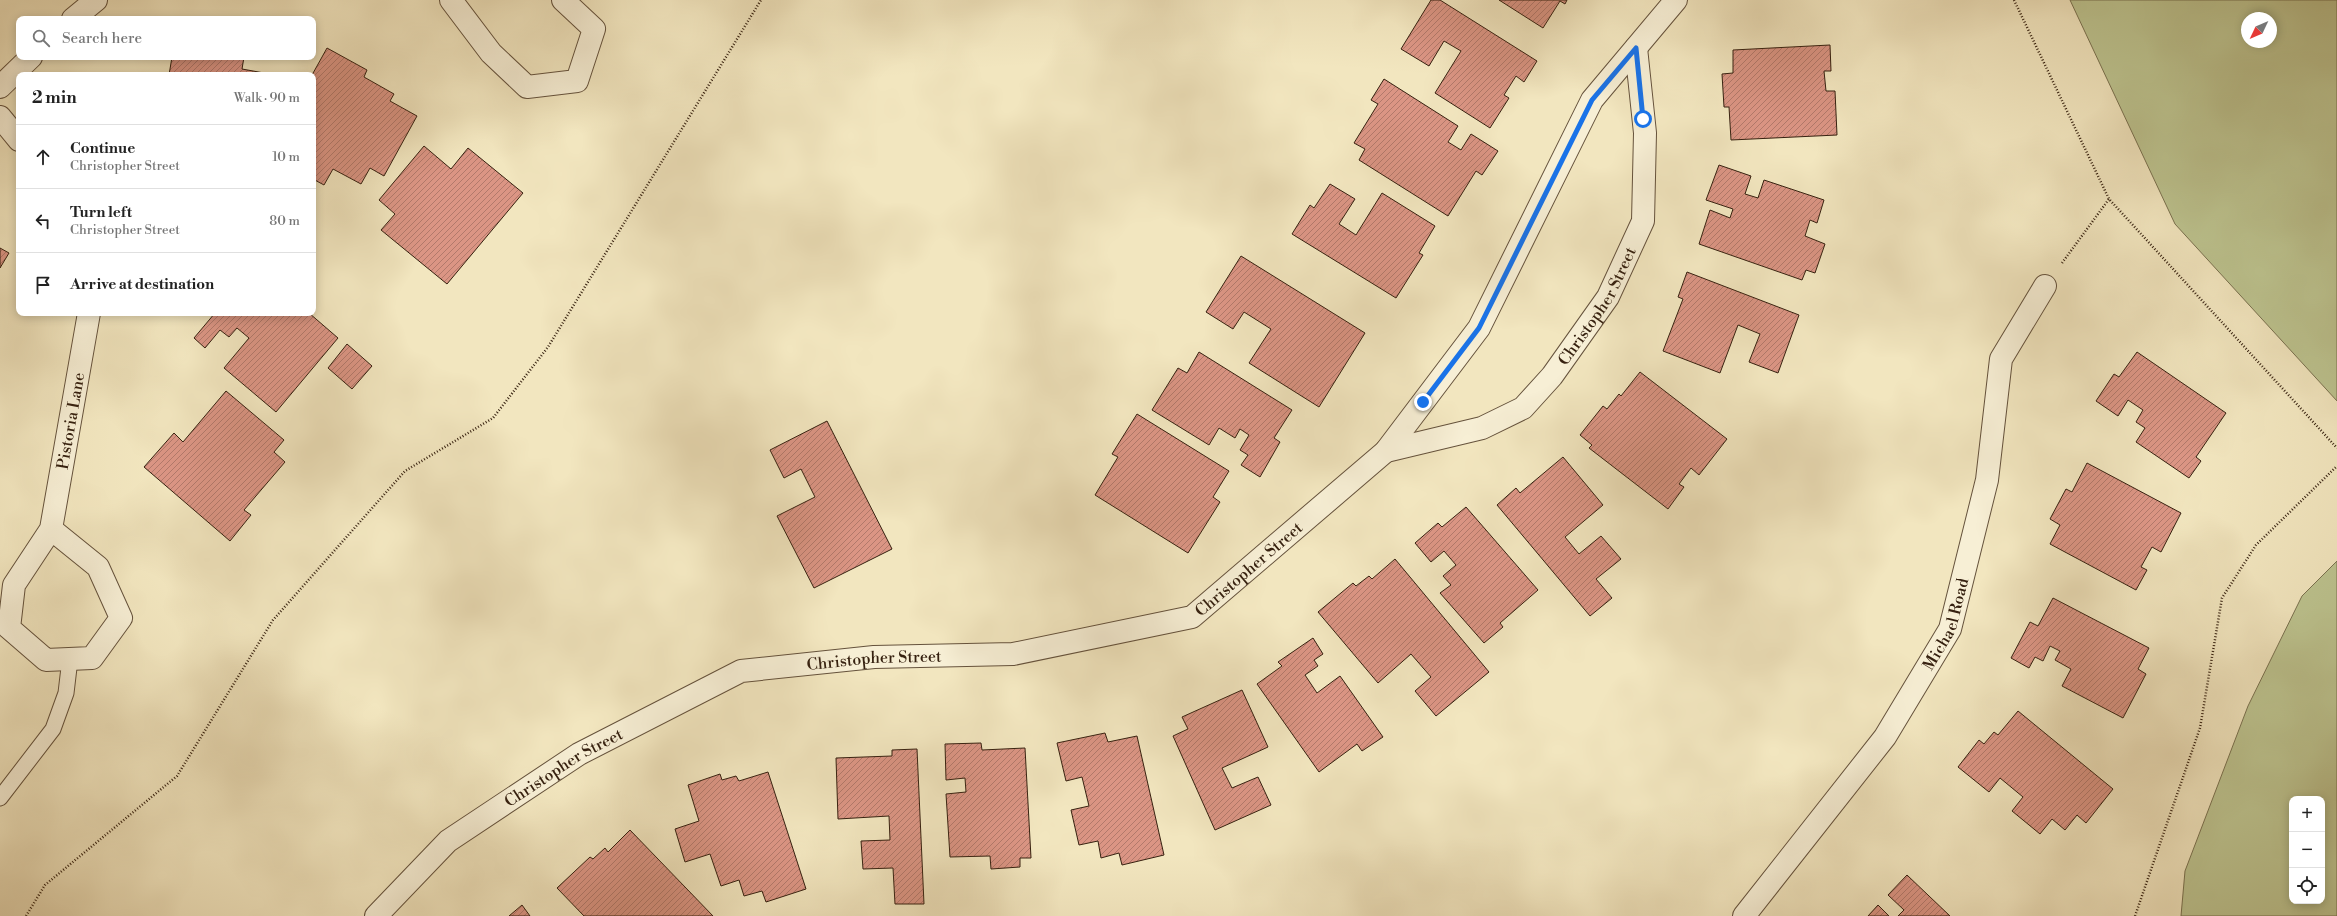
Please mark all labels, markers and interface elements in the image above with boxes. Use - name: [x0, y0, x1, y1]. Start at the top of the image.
- north arrow: [2241, 12, 2277, 48]
- search box: [16, 16, 316, 60]
- icon: search: [30, 27, 52, 49]
- text: Search here: [62, 29, 142, 48]
- text: 2 min: [32, 87, 77, 109]
- text: Walk · 90 m: [234, 90, 300, 106]
- route start: [1634, 110, 1652, 128]
- text: Continue: [70, 139, 135, 158]
- icon: ahead: [32, 146, 54, 168]
- text: 10 m: [272, 149, 300, 165]
- text: Christopher Street: [70, 158, 180, 174]
- text: Turn left: [70, 203, 132, 222]
- icon: left: [32, 210, 54, 232]
- text: 80 m: [269, 213, 300, 229]
- text: Christopher Street: [70, 222, 180, 238]
- street label: Christopher Street: [1554, 244, 1641, 369]
- icon: arrive: [32, 274, 54, 296]
- text: Arrive at destination: [70, 275, 214, 294]
- street label: Pistoria Lane: [53, 371, 89, 471]
- route end: [1414, 393, 1432, 411]
- street label: Christopher Street: [1191, 518, 1307, 621]
- street label: Michael Road: [1919, 576, 1973, 674]
- street label: Christopher Street: [806, 647, 942, 675]
- street label: Christopher Street: [501, 724, 627, 812]
- map controls: [2289, 796, 2325, 904]
- button: +: [2289, 796, 2325, 832]
- button: −: [2289, 832, 2325, 868]
- button: locate: [2289, 868, 2325, 904]

